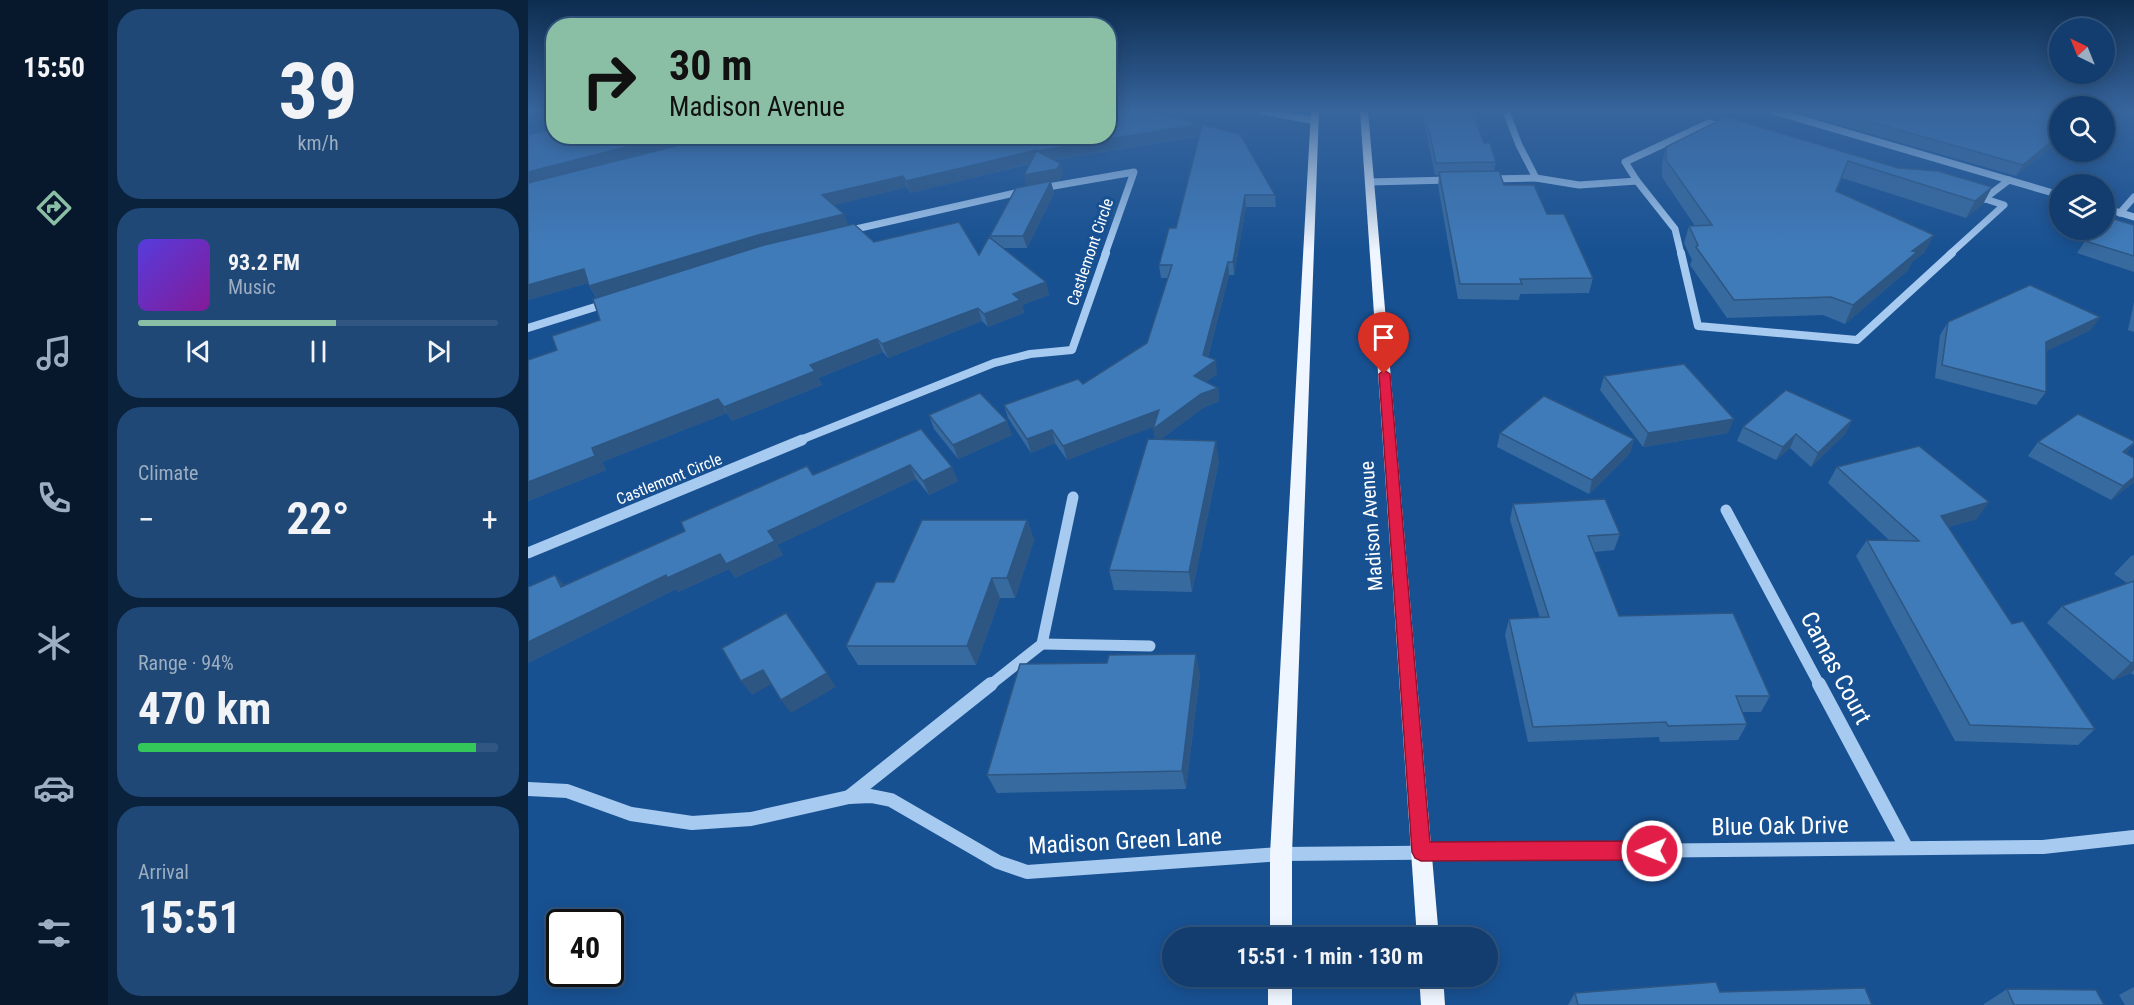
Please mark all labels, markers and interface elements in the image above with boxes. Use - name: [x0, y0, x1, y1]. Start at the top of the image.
- north arrow: [2049, 18, 2115, 84]
- map controls: [2049, 18, 2115, 240]
- text: 30 m: [669, 41, 752, 90]
- icon: right: [570, 42, 648, 120]
- text: 39: [279, 46, 357, 137]
- text: 15:50: [23, 52, 85, 84]
- text: Madison Avenue: [669, 91, 845, 123]
- button: search: [2049, 96, 2115, 162]
- text: km/h: [297, 131, 339, 155]
- button: layers: [2049, 174, 2115, 240]
- icon: directions: [33, 187, 75, 229]
- street label: Castlemont Circle: [1063, 196, 1117, 308]
- text: 93.2 FM: [228, 250, 300, 275]
- text: Music: [228, 275, 276, 299]
- pin: [1358, 312, 1409, 374]
- icon: arrive: [1367, 321, 1400, 354]
- icon: music: [33, 332, 75, 374]
- icon: previous: [182, 335, 215, 368]
- icon: pause: [302, 335, 335, 368]
- icon: next: [422, 335, 455, 368]
- street label: Castlemont Circle: [613, 449, 725, 509]
- street label: Madison Avenue: [1354, 460, 1388, 592]
- text: Climate: [138, 461, 198, 485]
- icon: phone: [33, 477, 75, 519]
- text: 22°: [287, 492, 350, 545]
- text: −: [138, 500, 155, 539]
- text: +: [482, 500, 498, 539]
- street label: Camas Court: [1795, 607, 1877, 729]
- icon: climate: [33, 622, 75, 664]
- text: Range · 94%: [138, 651, 234, 675]
- text: 470 km: [138, 682, 271, 735]
- icon: car: [33, 767, 75, 809]
- street label: Blue Oak Drive: [1711, 811, 1849, 841]
- position arrow: [1620, 819, 1684, 883]
- street label: Madison Green Lane: [1027, 822, 1223, 860]
- text: Arrival: [138, 860, 189, 884]
- text: 15:51: [138, 891, 241, 944]
- speed limit sign: 40: [546, 909, 624, 987]
- icon: filters: [33, 912, 75, 954]
- text: 15:51 · 1 min · 130 m: [1237, 944, 1423, 969]

